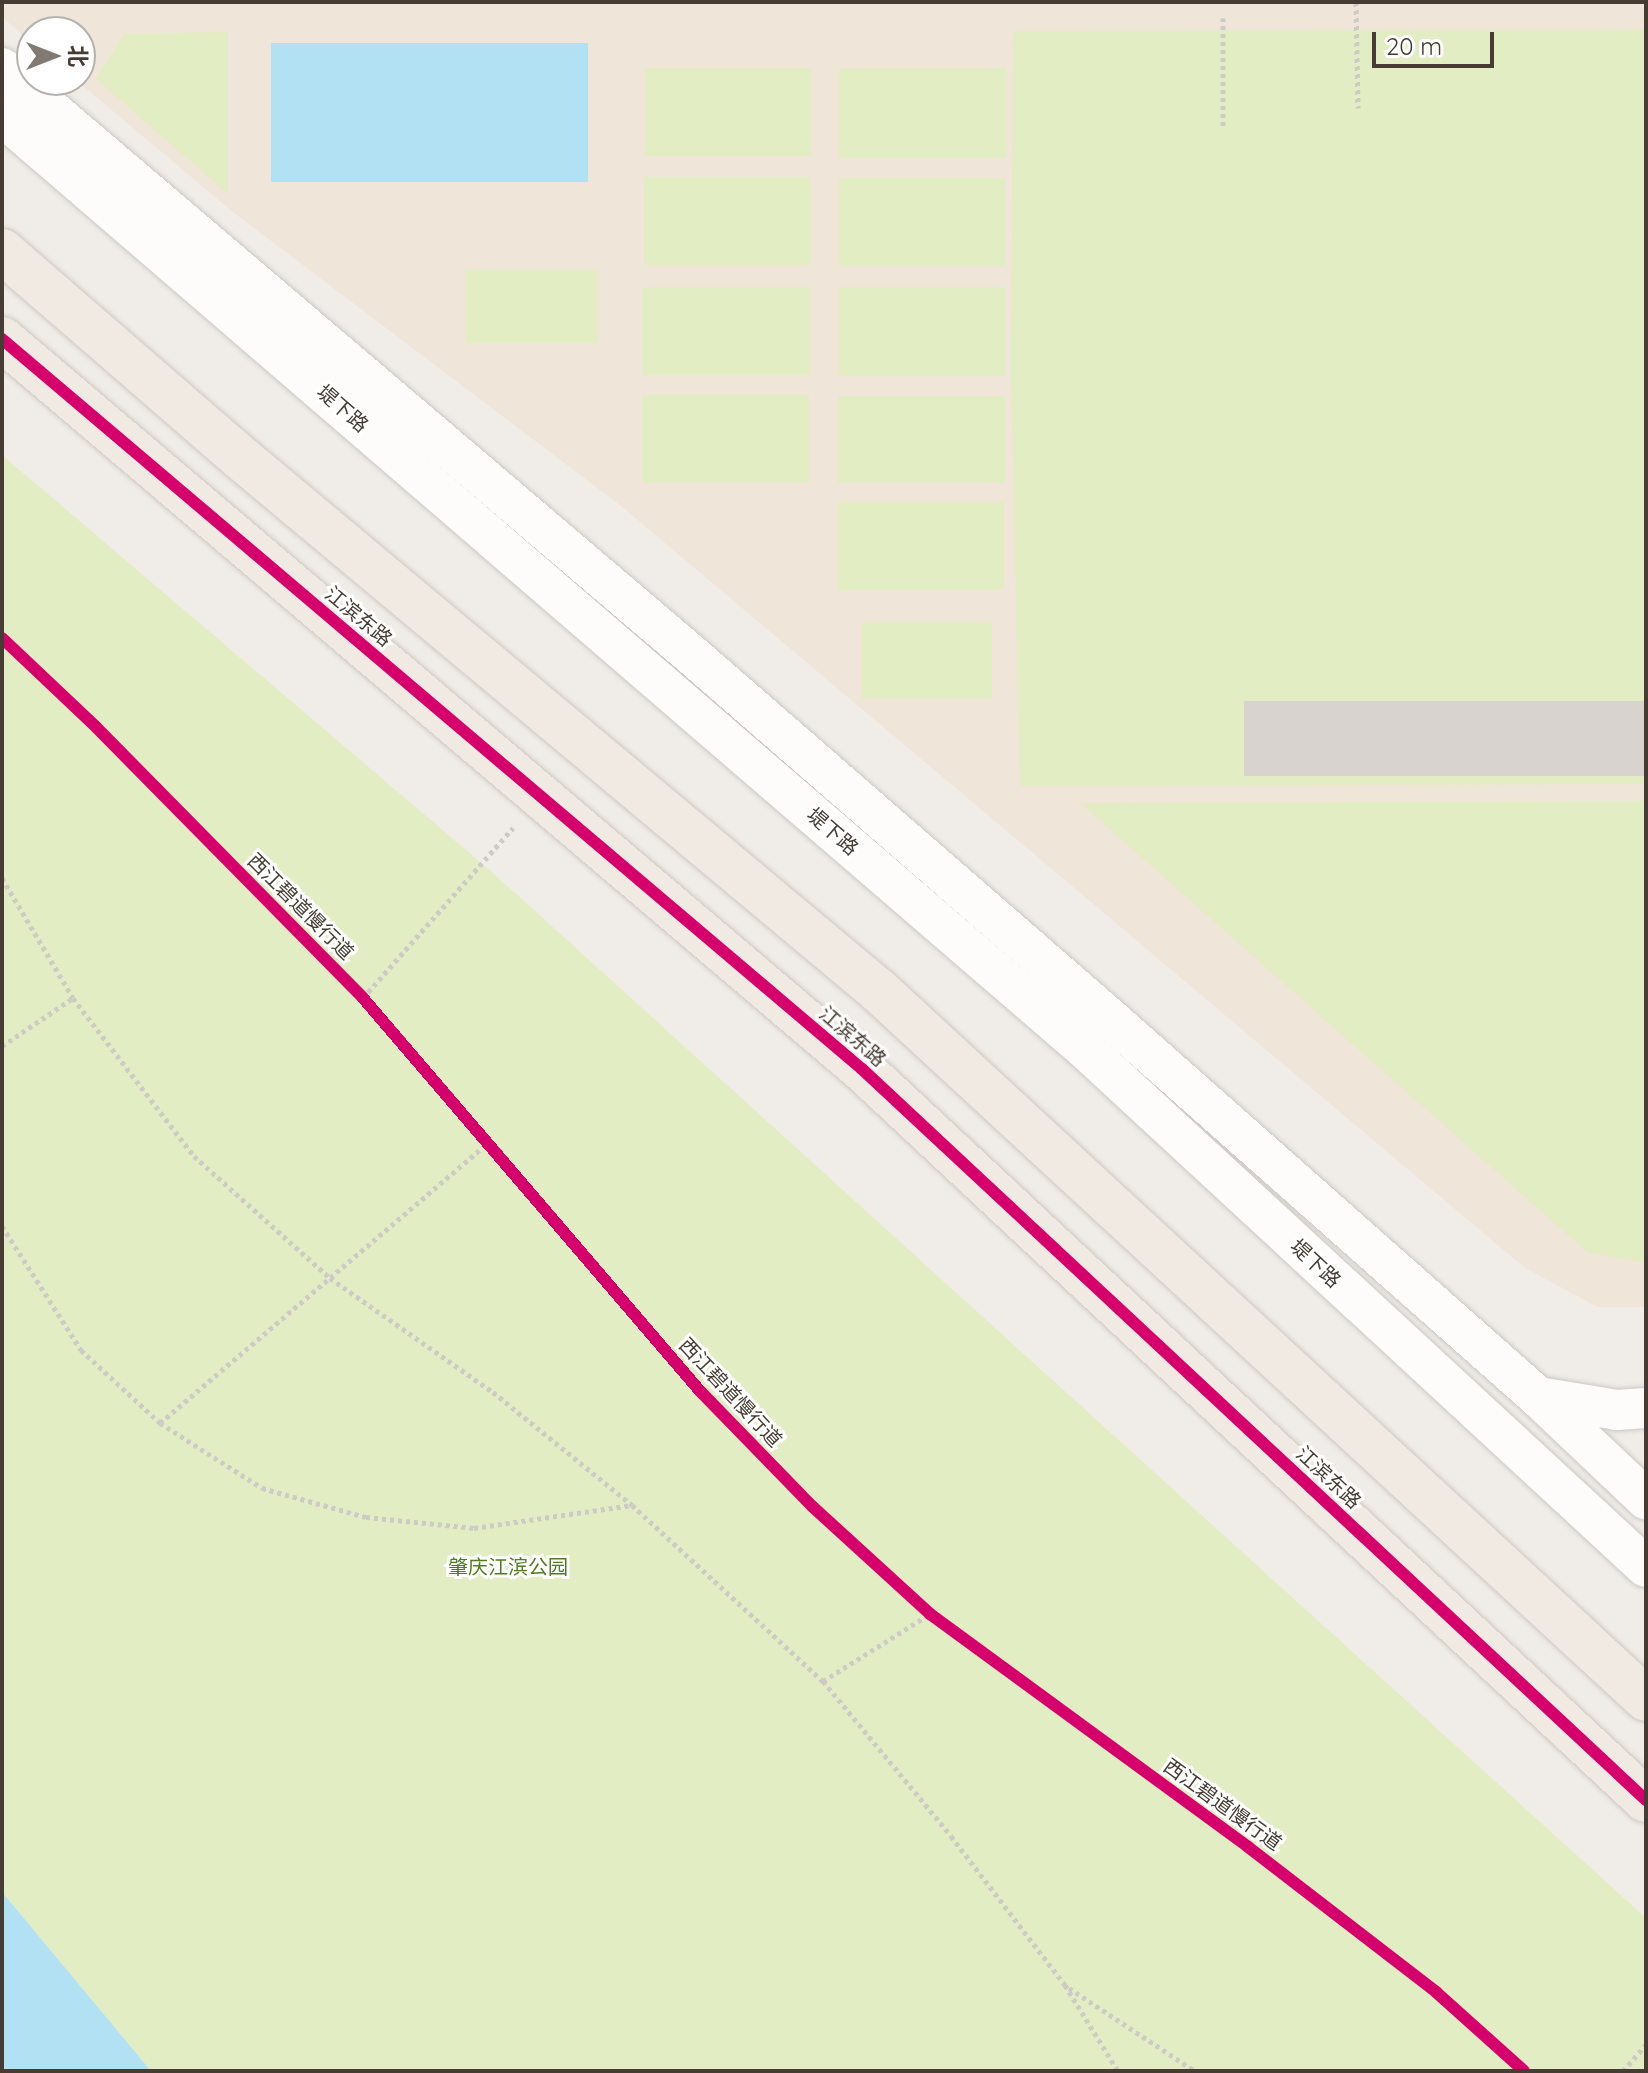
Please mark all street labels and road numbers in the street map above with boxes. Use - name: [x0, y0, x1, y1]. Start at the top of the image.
- street label: 堤下路: [312, 379, 374, 437]
- street label: 江滨东路: [321, 581, 397, 651]
- street label: 堤下路: [802, 802, 864, 860]
- street label: 西江碧道慢行道: [243, 848, 359, 964]
- street label: 江滨东路: [815, 1001, 891, 1071]
- street label: 堤下路: [1286, 1234, 1346, 1292]
- street label: 西江碧道慢行道: [674, 1333, 788, 1451]
- street label: 江滨东路: [1292, 1441, 1366, 1513]
- street label: 西江碧道慢行道: [1159, 1753, 1287, 1855]

